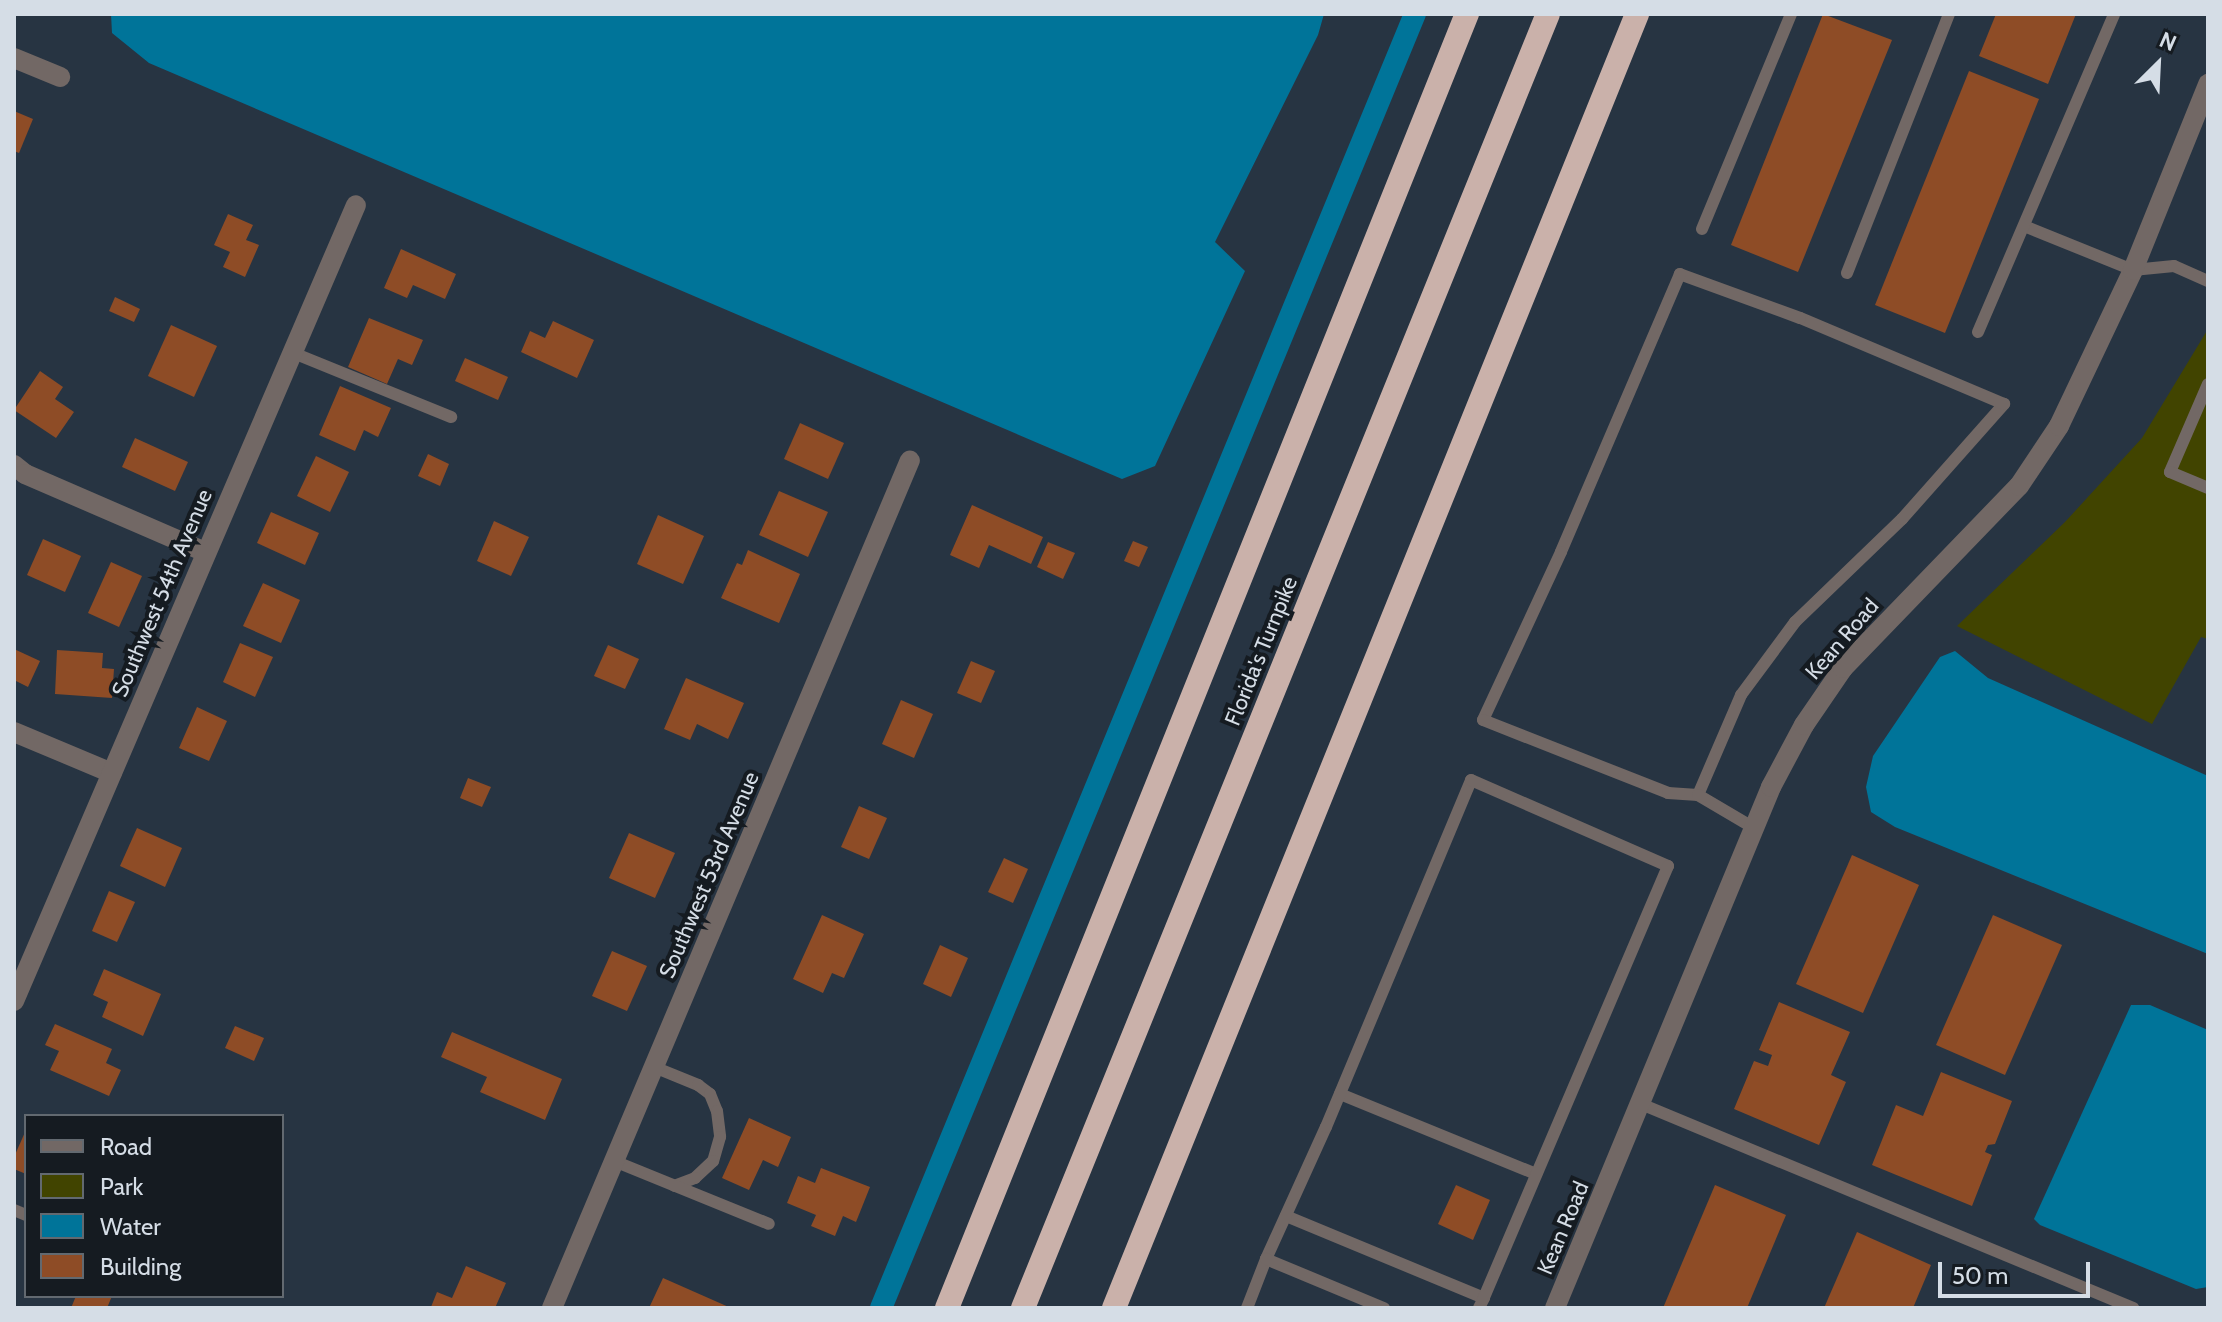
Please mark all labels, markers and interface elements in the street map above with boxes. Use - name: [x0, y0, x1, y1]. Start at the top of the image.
- north arrow: [2118, 24, 2198, 104]
- text: N: [2155, 26, 2181, 57]
- street label: Southwest 54th Avenue: [106, 485, 218, 701]
- street label: Florida's Turnpike: [1219, 573, 1303, 729]
- street label: Kean Road: [1800, 593, 1884, 685]
- street label: Southwest 53rd Avenue: [654, 768, 764, 982]
- legend: [24, 1114, 284, 1298]
- text: Road: [100, 1132, 152, 1161]
- text: Park: [100, 1172, 143, 1201]
- street label: Kean Road: [1532, 1178, 1594, 1278]
- text: Water: [100, 1212, 161, 1241]
- scale bar: [1942, 1246, 2094, 1296]
- text: Building: [100, 1252, 181, 1281]
- text: 50 m: [1952, 1261, 2008, 1290]

